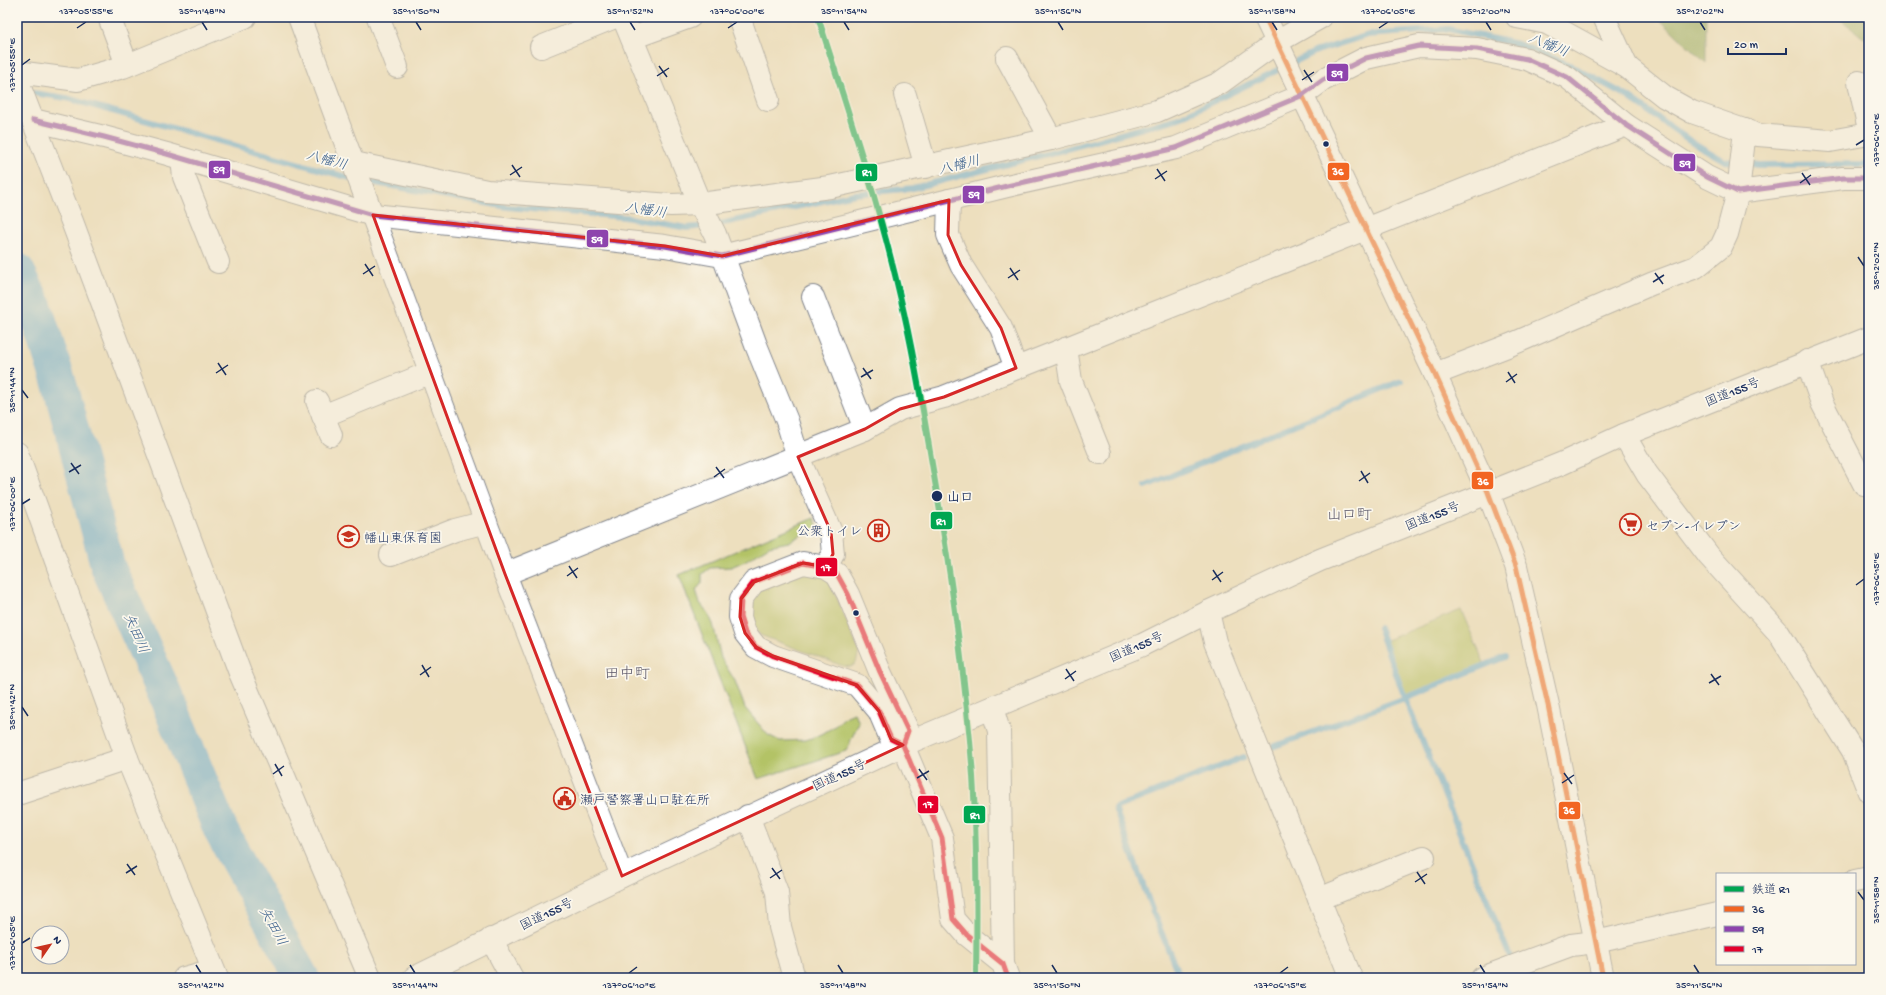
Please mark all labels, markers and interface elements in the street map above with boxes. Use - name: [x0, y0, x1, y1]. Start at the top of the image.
- text: 137°05'55"E: [58, 6, 113, 18]
- text: 35°11'48"N: [178, 6, 226, 18]
- text: 35°11'50"N: [391, 6, 440, 18]
- text: 35°11'52"N: [606, 6, 654, 18]
- text: 137°06'00"E: [709, 6, 765, 18]
- text: 35°11'54"N: [820, 6, 868, 18]
- text: 35°11'56"N: [1034, 6, 1082, 18]
- text: 35°11'58"N: [1248, 6, 1296, 18]
- text: 137°06'05"E: [1360, 6, 1416, 18]
- text: 35°12'00"N: [1461, 6, 1511, 18]
- text: 35°12'02"N: [1675, 6, 1724, 18]
- water label: 八幡川: [1525, 30, 1571, 62]
- scale bar: [1728, 30, 1786, 56]
- text: 137°05'55"E: [7, 38, 19, 93]
- text: 20 m: [1734, 39, 1759, 53]
- line badge: 59: [1326, 63, 1349, 82]
- text: 59: [1331, 69, 1343, 81]
- text: 137°06'10"E: [1871, 113, 1883, 167]
- unlabelled marker: [1321, 139, 1331, 149]
- water label: 八幡川: [304, 147, 349, 175]
- water label: 八幡川: [937, 152, 982, 180]
- line badge: 59: [1673, 153, 1696, 172]
- text: 59: [1679, 159, 1691, 171]
- line badge: 59: [208, 160, 231, 179]
- line badge: 36: [1327, 162, 1350, 181]
- line badge: R1: [855, 163, 878, 182]
- text: 59: [213, 165, 225, 177]
- text: 36: [1331, 167, 1344, 179]
- text: R1: [861, 168, 872, 180]
- line badge: 59: [962, 185, 985, 204]
- text: 59: [968, 190, 980, 202]
- water label: 八幡川: [624, 199, 668, 223]
- line badge: 59: [586, 229, 609, 248]
- text: 59: [591, 235, 603, 247]
- text: 35°12'02"N: [1871, 242, 1883, 291]
- text: 35°11'44"N: [7, 367, 19, 414]
- street label: 国道155号: [1703, 375, 1763, 411]
- line badge: 36: [1471, 471, 1494, 490]
- text: 137°06'00"E: [7, 476, 19, 532]
- text: 36: [1476, 477, 1489, 489]
- marker: 山口: [930, 489, 944, 503]
- place label: 山口: [947, 491, 973, 506]
- street label: 国道155号: [1403, 499, 1463, 535]
- district label: 山口町: [1326, 507, 1372, 525]
- line badge: R1: [930, 511, 953, 530]
- supermarket icon: セブン-イレブン: [1618, 512, 1644, 538]
- building icon: 公衆トイレ: [865, 517, 891, 543]
- text: R1: [935, 517, 946, 529]
- place label: セブン-イレブン: [1646, 520, 1741, 535]
- school or university icon: 幡山東保育園: [336, 524, 362, 550]
- place label: 公衆トイレ: [797, 525, 862, 540]
- place label: 幡山東保育園: [364, 531, 442, 547]
- text: 137°06'15"E: [1871, 552, 1883, 606]
- line badge: 17: [815, 557, 838, 577]
- text: 17: [820, 563, 832, 575]
- unlabelled marker: [851, 608, 861, 618]
- water label: 矢田川: [118, 611, 152, 657]
- street label: 国道155号: [1107, 629, 1167, 667]
- district label: 田中町: [604, 665, 650, 684]
- text: 35°11'42"N: [7, 684, 19, 731]
- street label: 国道155号: [810, 756, 869, 795]
- public building icon: 瀬戸警察署山口駐在所: [551, 786, 577, 812]
- place label: 瀬戸警察署山口駐在所: [580, 793, 710, 809]
- line badge: 17: [917, 795, 939, 814]
- text: 17: [922, 800, 934, 812]
- line badge: 36: [1558, 801, 1581, 820]
- line badge: R1: [963, 805, 986, 824]
- text: 36: [1562, 806, 1575, 818]
- text: R1: [969, 811, 980, 823]
- legend: [1716, 873, 1856, 965]
- text: 35°11'58"N: [1871, 876, 1883, 924]
- text: 鉄道 R1: [1752, 883, 1790, 898]
- street label: 国道155号: [517, 895, 576, 935]
- water label: 矢田川: [254, 904, 290, 950]
- text: 36: [1751, 904, 1765, 918]
- text: 137°06'05"E: [7, 915, 19, 971]
- text: 59: [1752, 924, 1764, 938]
- north arrow: [30, 925, 70, 965]
- text: N: [50, 934, 64, 947]
- text: 17: [1751, 944, 1764, 958]
- text: 35°11'42"N: [177, 980, 224, 992]
- text: 35°11'44"N: [391, 980, 438, 992]
- text: 137°06'10"E: [602, 980, 656, 992]
- text: 35°11'48"N: [819, 980, 867, 992]
- text: 35°11'50"N: [1032, 980, 1081, 992]
- text: 137°06'15"E: [1253, 980, 1307, 992]
- text: 35°11'54"N: [1461, 980, 1509, 992]
- text: 35°11'56"N: [1675, 980, 1723, 992]

